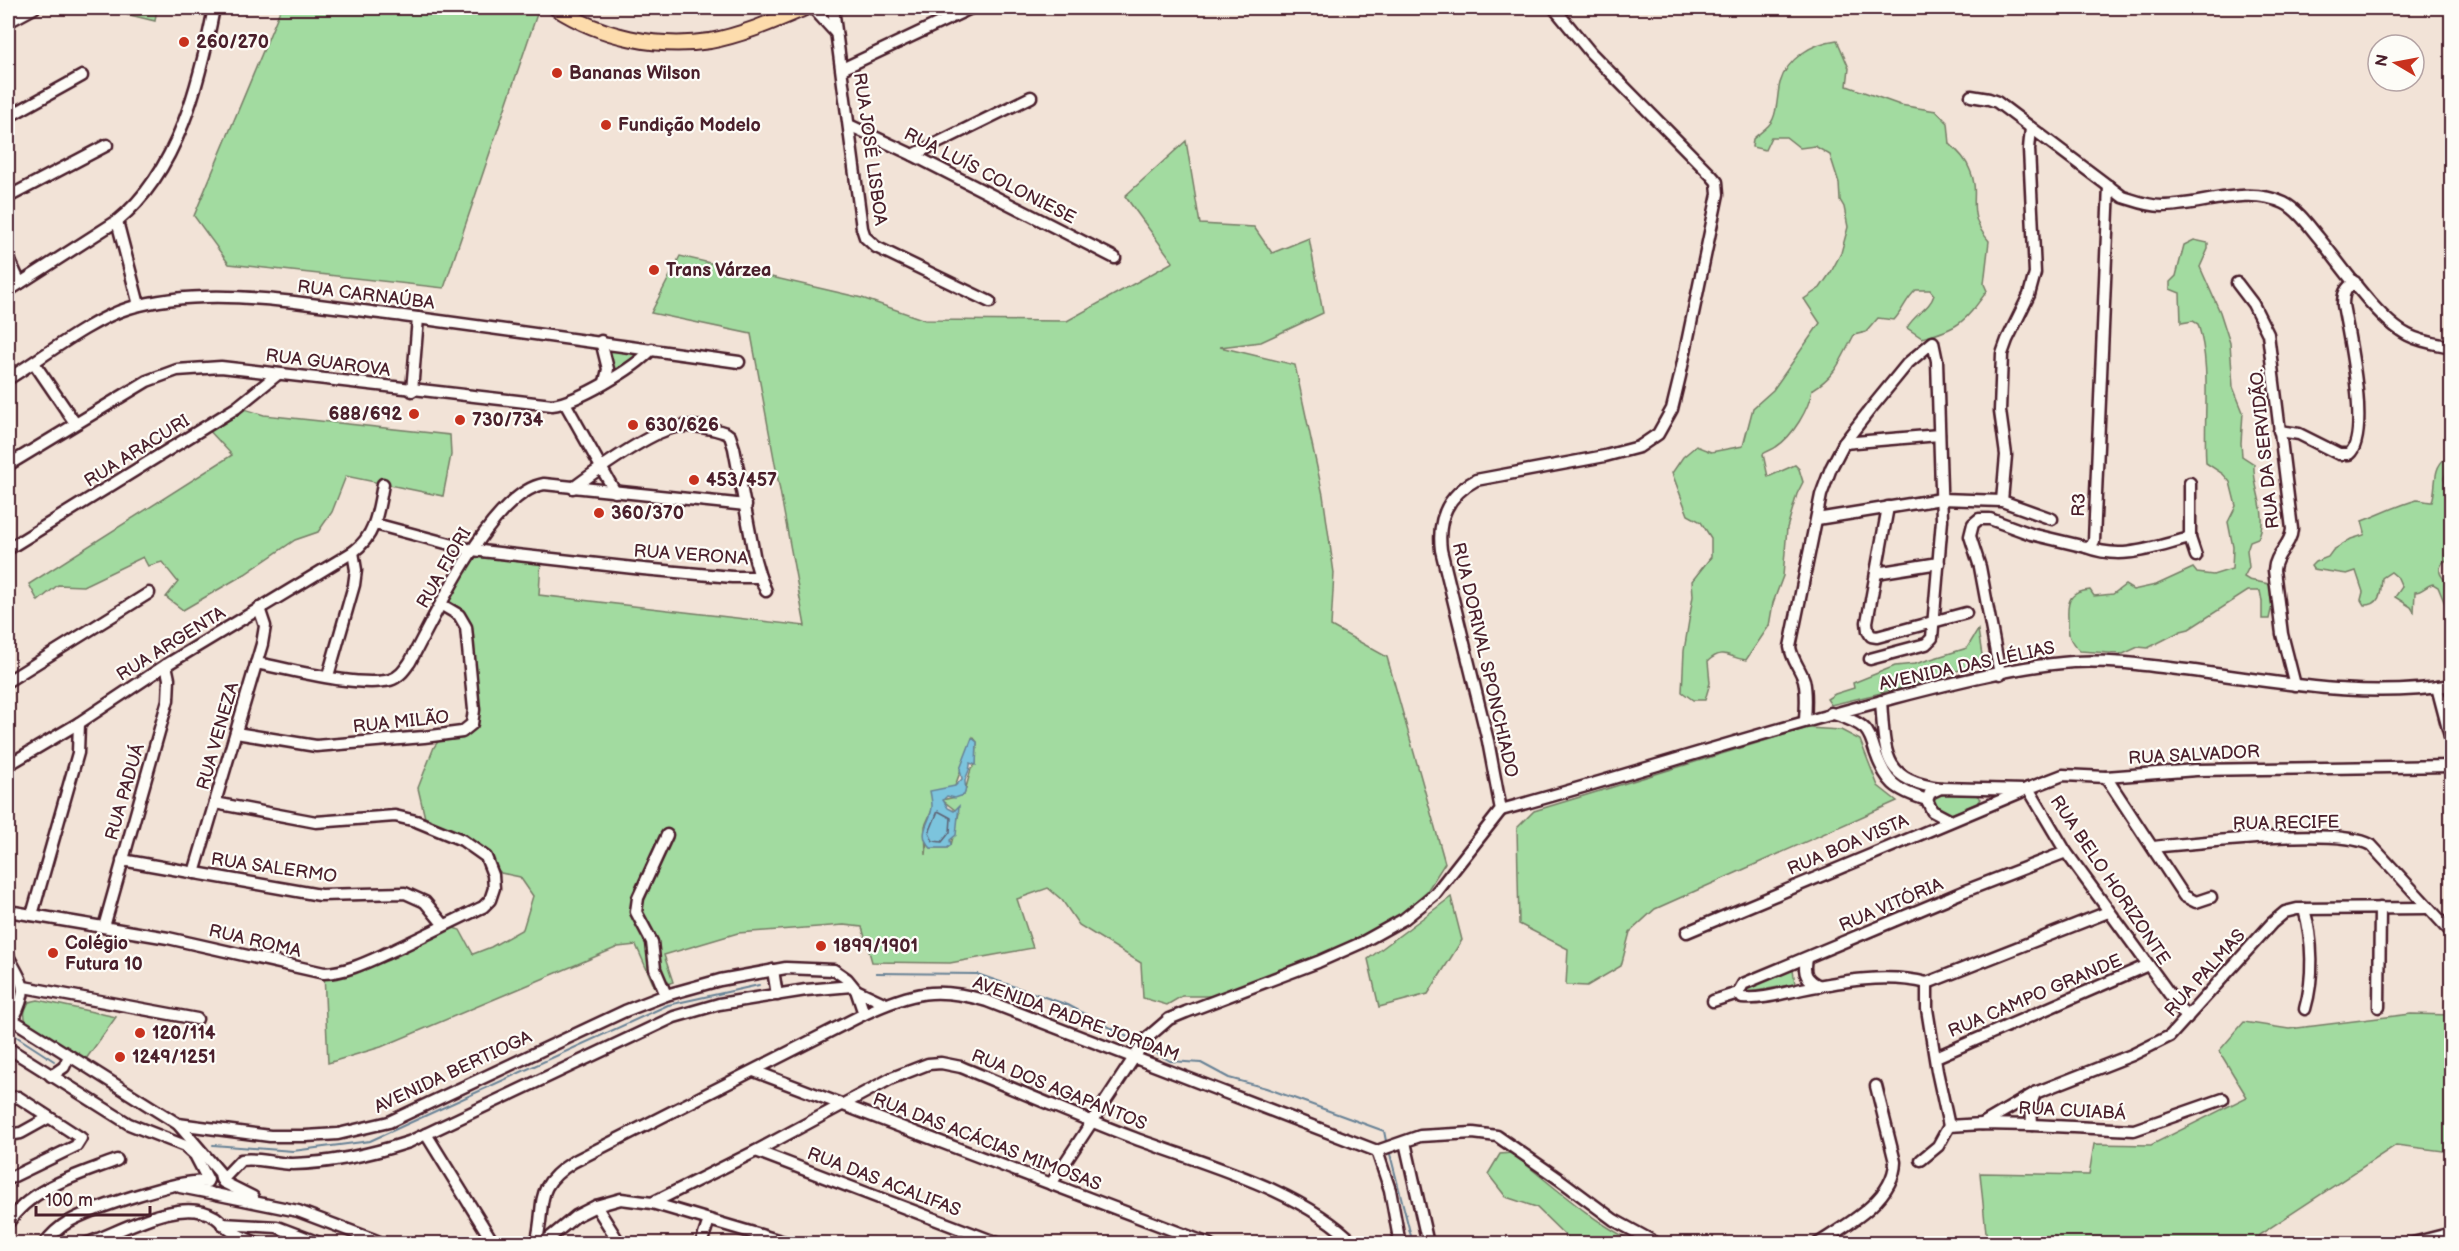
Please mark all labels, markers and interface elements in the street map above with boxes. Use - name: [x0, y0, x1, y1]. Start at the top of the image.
- place label: 260/270: [196, 32, 269, 53]
- north arrow: [2366, 33, 2426, 93]
- marker: 260/270: [177, 35, 191, 49]
- text: N: [2372, 53, 2393, 68]
- place label: Bananas Wilson: [569, 63, 701, 84]
- marker: Bananas Wilson: [550, 66, 564, 80]
- street label: RUA JOSÉ LISBOA: [849, 71, 893, 227]
- place label: Fundição Modelo: [618, 115, 761, 136]
- marker: Fundição Modelo: [599, 118, 613, 132]
- street label: RUA LUÍS COLONIESE: [901, 122, 1080, 229]
- place label: Trans Várzea: [666, 260, 771, 281]
- marker: Trans Várzea: [647, 263, 661, 277]
- street label: RUA CARNAÚBA: [296, 274, 436, 314]
- street label: RUA GUAROVA: [265, 345, 391, 381]
- street label: RUA DA SERVIDÃO.: [2245, 368, 2284, 530]
- place label: 688/692: [329, 404, 402, 425]
- marker: 688/692: [407, 407, 421, 421]
- street label: RUA ARACURI: [81, 410, 193, 492]
- place label: 730/734: [472, 410, 544, 431]
- marker: 730/734: [453, 413, 467, 427]
- place label: 630/626: [645, 415, 719, 436]
- marker: 630/626: [626, 418, 640, 432]
- place label: 453/457: [706, 470, 777, 491]
- marker: 453/457: [687, 473, 701, 487]
- street label: R3: [2068, 493, 2090, 517]
- place label: 360/370: [611, 503, 684, 524]
- marker: 360/370: [592, 506, 606, 520]
- street label: RUA FIORI: [412, 524, 476, 612]
- street label: RUA DORIVAL SPONCHIADO: [1448, 540, 1522, 780]
- street label: RUA VERONA: [633, 541, 749, 569]
- street label: RUA ARGENTA: [113, 602, 229, 686]
- street label: AVENIDA DAS LÉLIAS: [1877, 635, 2057, 695]
- street label: RUA VENEZA: [193, 680, 243, 792]
- street label: RUA MILÃO: [352, 706, 450, 738]
- street label: RUA PADUÁ: [99, 740, 149, 843]
- street label: RUA SALVADOR: [2128, 741, 2261, 769]
- street label: RUA BELO HORIZONTE: [2046, 791, 2175, 969]
- street label: RUA BOA VISTA: [1784, 810, 1912, 880]
- street label: RUA RECIFE: [2232, 812, 2340, 834]
- street label: RUA SALERMO: [210, 849, 338, 887]
- street label: RUA VITÓRIA: [1835, 872, 1946, 936]
- street label: RUA ROMA: [207, 920, 303, 962]
- street label: RUA PALMAS: [2160, 925, 2250, 1021]
- place label: Colégio Futura 10: [65, 933, 143, 975]
- place label: 1899/1901: [833, 936, 918, 957]
- marker: 1899/1901: [814, 939, 828, 953]
- marker: Colégio Futura 10: [46, 946, 60, 960]
- street label: RUA CAMPO GRANDE: [1945, 950, 2125, 1042]
- street label: AVENIDA PADRE JORDAM: [970, 972, 1182, 1066]
- place label: 120/114: [152, 1023, 216, 1044]
- marker: 120/114: [133, 1026, 147, 1040]
- street label: AVENIDA BERTIOGA: [371, 1026, 535, 1118]
- street label: RUA DOS AGAPANTOS: [968, 1045, 1150, 1135]
- place label: 1249/1251: [132, 1047, 216, 1068]
- marker: 1249/1251: [113, 1050, 127, 1064]
- street label: RUA DAS ACÁCIAS MIMOSAS: [870, 1087, 1105, 1195]
- street label: RUA CUIABÁ: [2018, 1096, 2127, 1124]
- street label: RUA DAS ACALIFAS: [804, 1143, 964, 1221]
- scale bar: [36, 1179, 150, 1217]
- text: 100 m: [45, 1190, 93, 1211]

